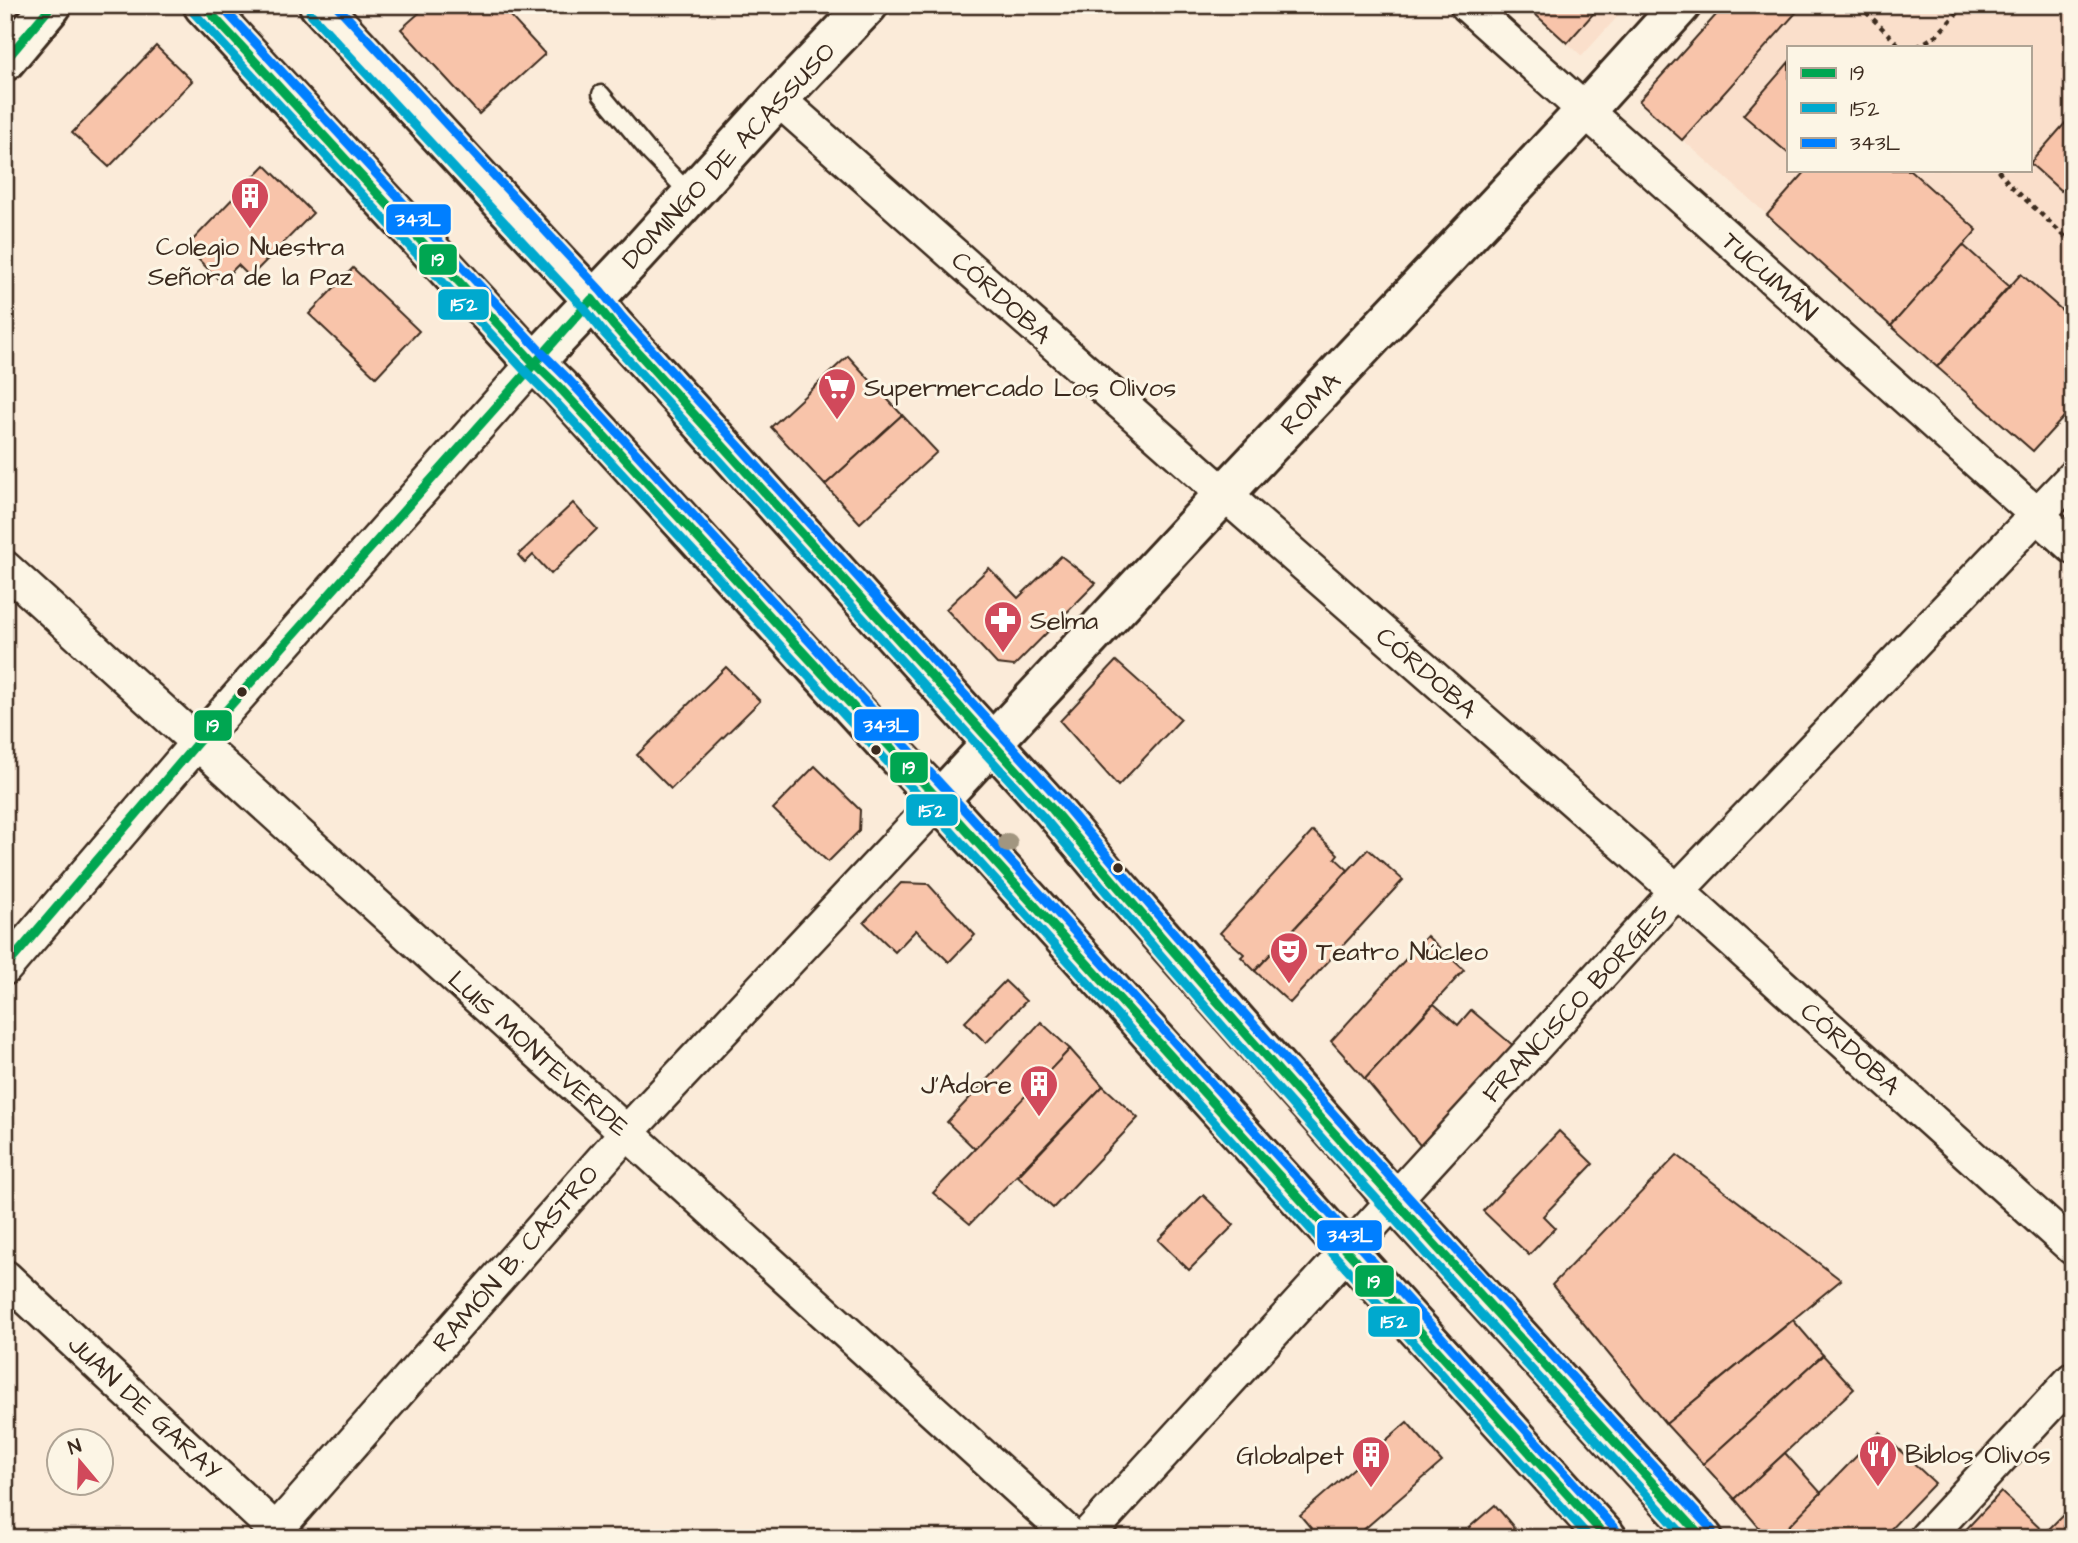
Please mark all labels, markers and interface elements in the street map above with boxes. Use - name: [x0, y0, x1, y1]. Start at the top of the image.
- street label: DOMINGO DE ACASSUSO: [614, 34, 844, 277]
- legend: [1787, 46, 2032, 172]
- text: 19: [1850, 59, 1865, 88]
- text: 152: [1850, 95, 1880, 124]
- text: 343L: [1850, 129, 1901, 158]
- building icon: Colegio Nuestra Señora de la Paz: [229, 175, 271, 230]
- line badge: 343L: [385, 203, 452, 236]
- text: 343L: [394, 207, 442, 234]
- street label: TUCUMÁN: [1713, 224, 1825, 330]
- place label: Colegio Nuestra Señora de la Paz: [148, 229, 352, 295]
- line badge: 19: [418, 243, 458, 276]
- street label: CÓRDOBA: [943, 243, 1060, 353]
- text: 19: [431, 247, 445, 274]
- line badge: 152: [437, 288, 490, 321]
- text: 152: [451, 292, 478, 319]
- street label: ROMA: [1272, 364, 1349, 443]
- supermarket icon: Supermercado Los Olivos: [816, 366, 858, 421]
- place label: Supermercado Los Olivos: [864, 370, 1176, 406]
- pharmacy icon: Selma: [982, 599, 1024, 654]
- place label: Selma: [1030, 603, 1098, 639]
- street label: CÓRDOBA: [1368, 619, 1485, 727]
- unlabelled marker: [235, 685, 249, 699]
- line badge: 343L: [853, 708, 920, 742]
- line badge: 19: [193, 709, 233, 742]
- text: 19: [206, 713, 220, 740]
- text: 343L: [862, 713, 910, 740]
- unlabelled marker: [869, 743, 883, 757]
- line badge: 19: [889, 751, 929, 784]
- text: 19: [902, 755, 916, 782]
- line badge: 152: [905, 793, 959, 827]
- text: 152: [919, 798, 946, 825]
- unlabelled marker: [1111, 861, 1125, 875]
- street label: FRANCISCO BORGES: [1474, 897, 1677, 1111]
- theatre icon: Teatro Núcleo: [1268, 930, 1310, 985]
- place label: Teatro Núcleo: [1316, 934, 1488, 970]
- street label: LUIS MONTEVERDE: [440, 962, 637, 1145]
- street label: CÓRDOBA: [1792, 994, 1909, 1104]
- building icon: J'Adore: [1018, 1063, 1060, 1118]
- place label: J'Adore: [921, 1067, 1012, 1103]
- street label: RAMÓN B. CASTRO: [424, 1157, 607, 1360]
- line badge: 343L: [1316, 1219, 1383, 1252]
- text: 343L: [1326, 1223, 1374, 1250]
- line badge: 19: [1354, 1264, 1395, 1298]
- text: 19: [1367, 1269, 1381, 1296]
- line badge: 152: [1367, 1305, 1421, 1338]
- text: 152: [1381, 1309, 1408, 1336]
- street label: JUAN DE GARAY: [62, 1328, 228, 1486]
- north arrow: [46, 1428, 116, 1498]
- restaurant icon: Biblos Olivos: [1857, 1433, 1899, 1488]
- building icon: Globalpet: [1350, 1434, 1392, 1489]
- place label: Biblos Olivos: [1905, 1437, 2051, 1473]
- place label: Globalpet: [1236, 1438, 1344, 1474]

